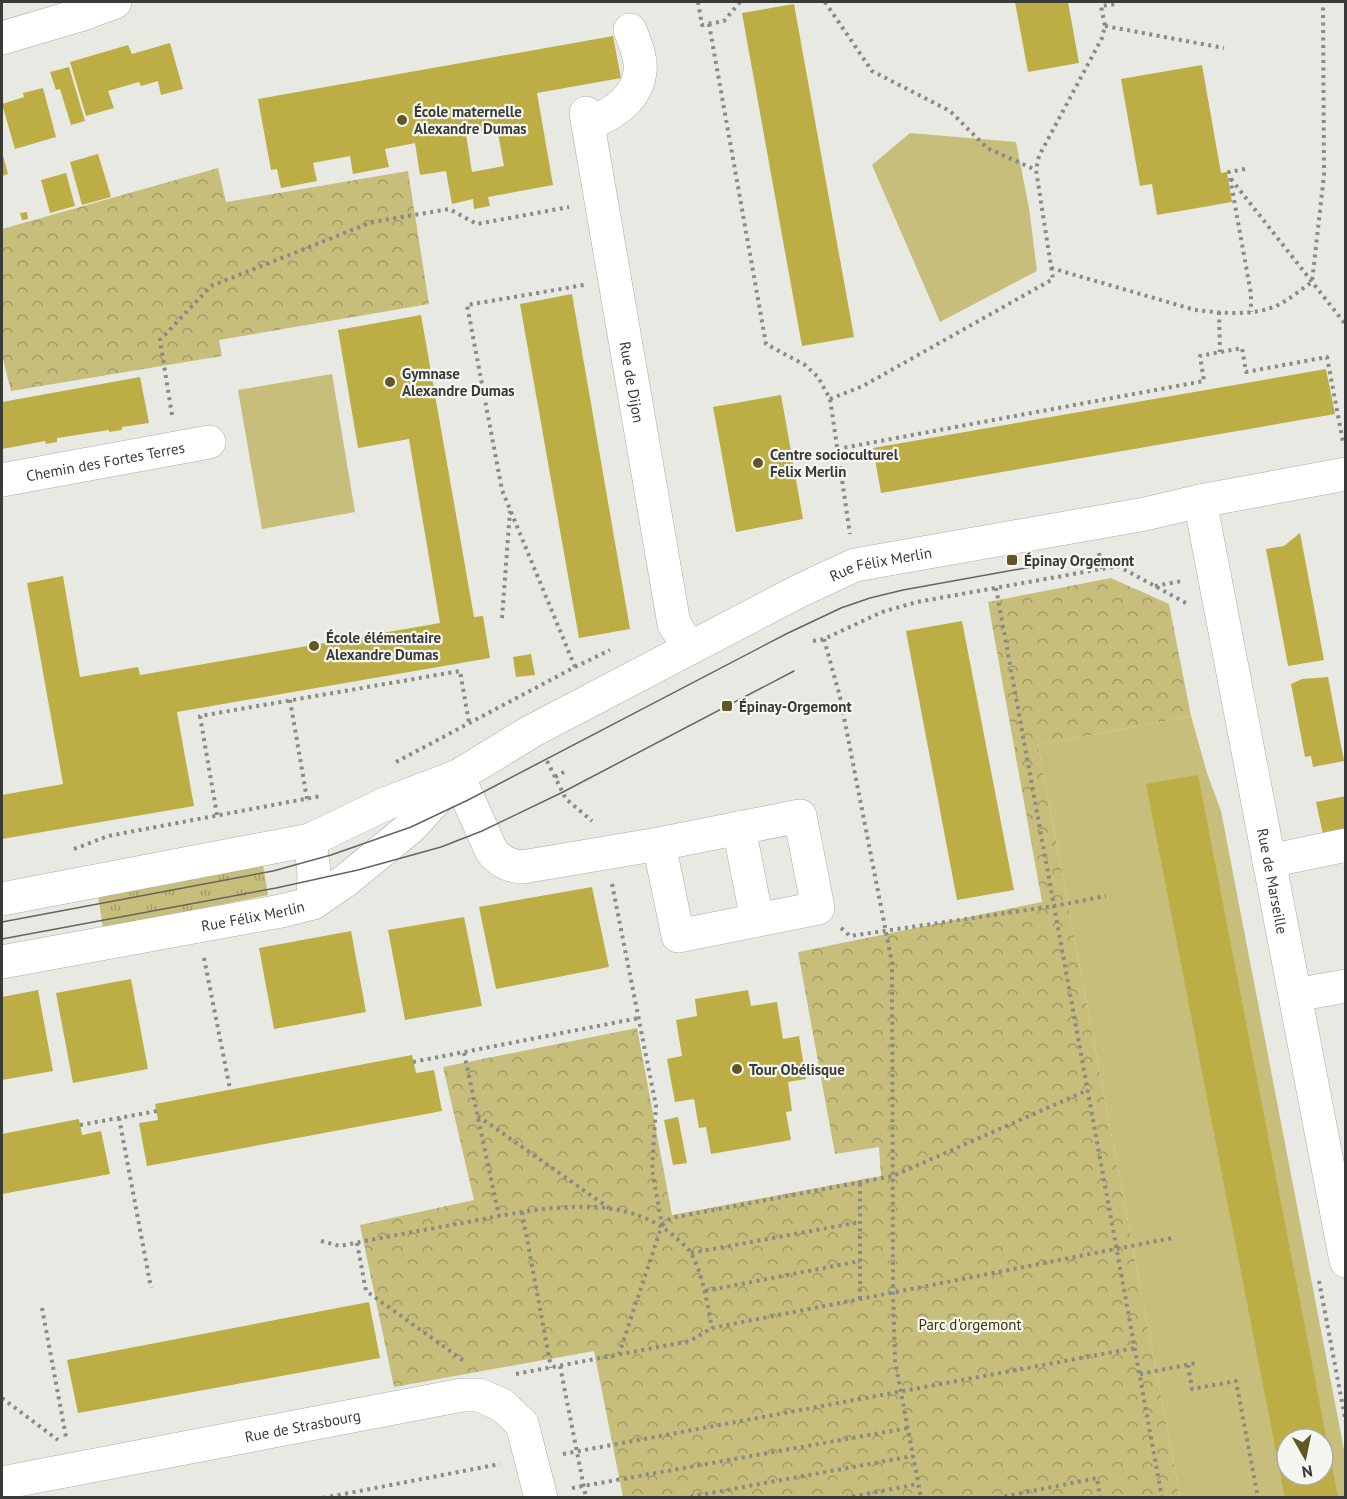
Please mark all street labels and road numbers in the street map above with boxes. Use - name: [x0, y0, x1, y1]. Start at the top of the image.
- street label: Rue de Dijon: [616, 340, 649, 424]
- street label: Chemin des Fortes Terres: [24, 437, 186, 485]
- street label: Rue Félix Merlin: [826, 542, 933, 585]
- street label: Rue de Marseille: [1254, 827, 1292, 935]
- street label: Rue Félix Merlin: [200, 896, 306, 935]
- street label: Rue de Strasbourg: [243, 1405, 362, 1446]

